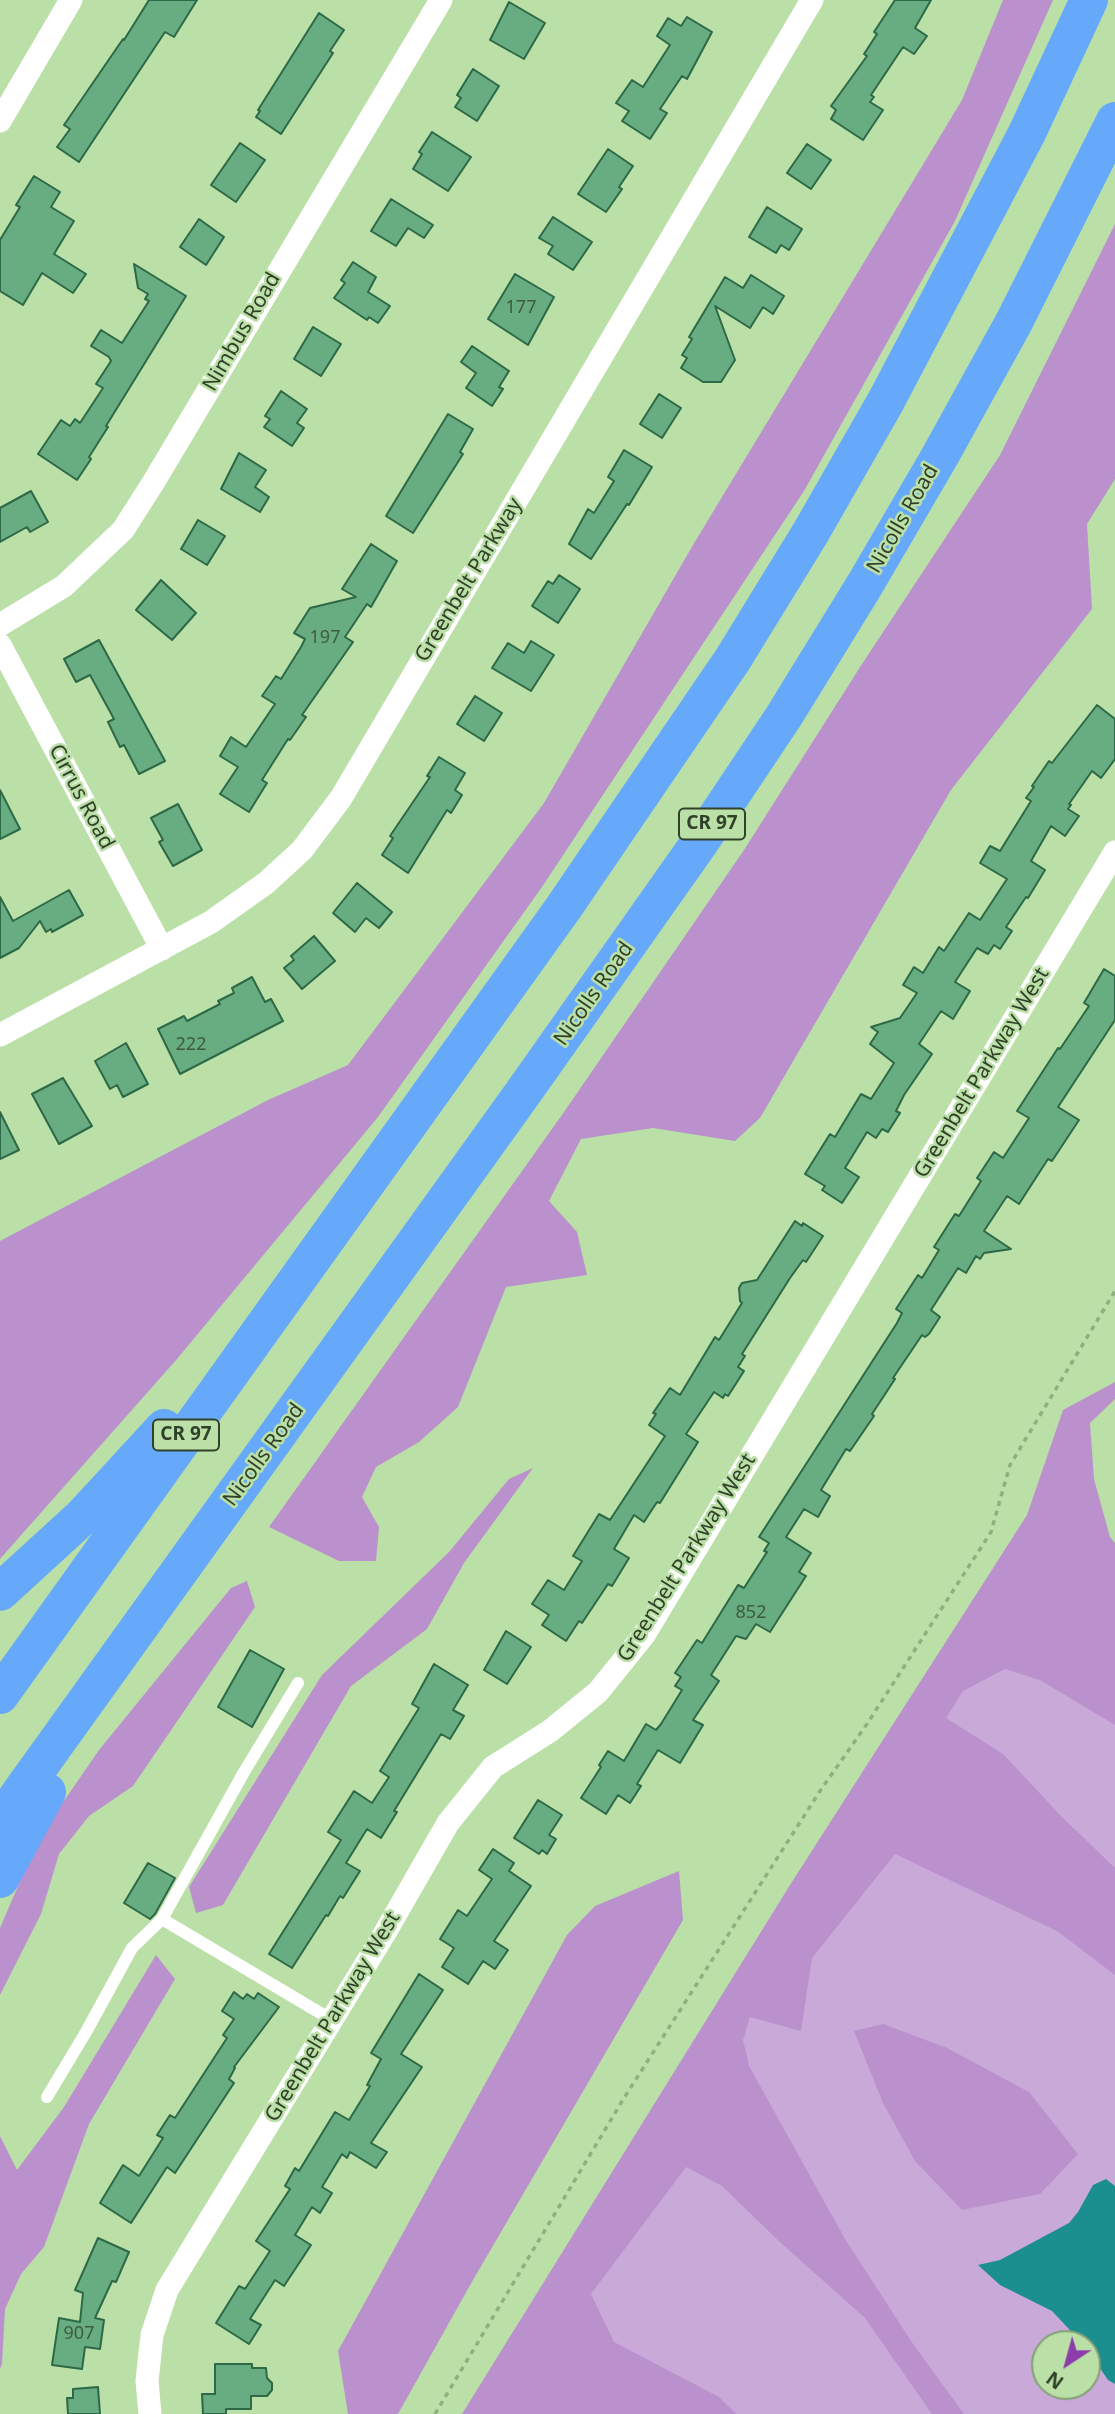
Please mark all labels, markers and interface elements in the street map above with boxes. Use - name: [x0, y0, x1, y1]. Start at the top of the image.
- street label: Nimbus Road: [198, 268, 286, 396]
- house number: 177: [506, 297, 536, 319]
- street label: Nicolls Road: [862, 460, 944, 578]
- street label: Greenbelt Parkway: [410, 493, 528, 667]
- house number: 197: [310, 627, 340, 649]
- street label: Cirrus Road: [43, 740, 119, 854]
- road number: CR 97: [679, 808, 745, 839]
- street label: Nicolls Road: [549, 937, 639, 1051]
- street label: Greenbelt Parkway West: [909, 963, 1055, 1183]
- house number: 222: [176, 1034, 206, 1056]
- street label: Nicolls Road: [218, 1399, 310, 1511]
- road number: CR 97: [153, 1420, 219, 1450]
- street label: Greenbelt Parkway West: [612, 1449, 762, 1667]
- house number: 852: [736, 1602, 766, 1624]
- street label: Greenbelt Parkway West: [260, 1907, 406, 2127]
- house number: 907: [64, 2323, 94, 2345]
- north arrow: [1031, 2330, 1101, 2400]
- text: N: [1041, 2365, 1069, 2395]

